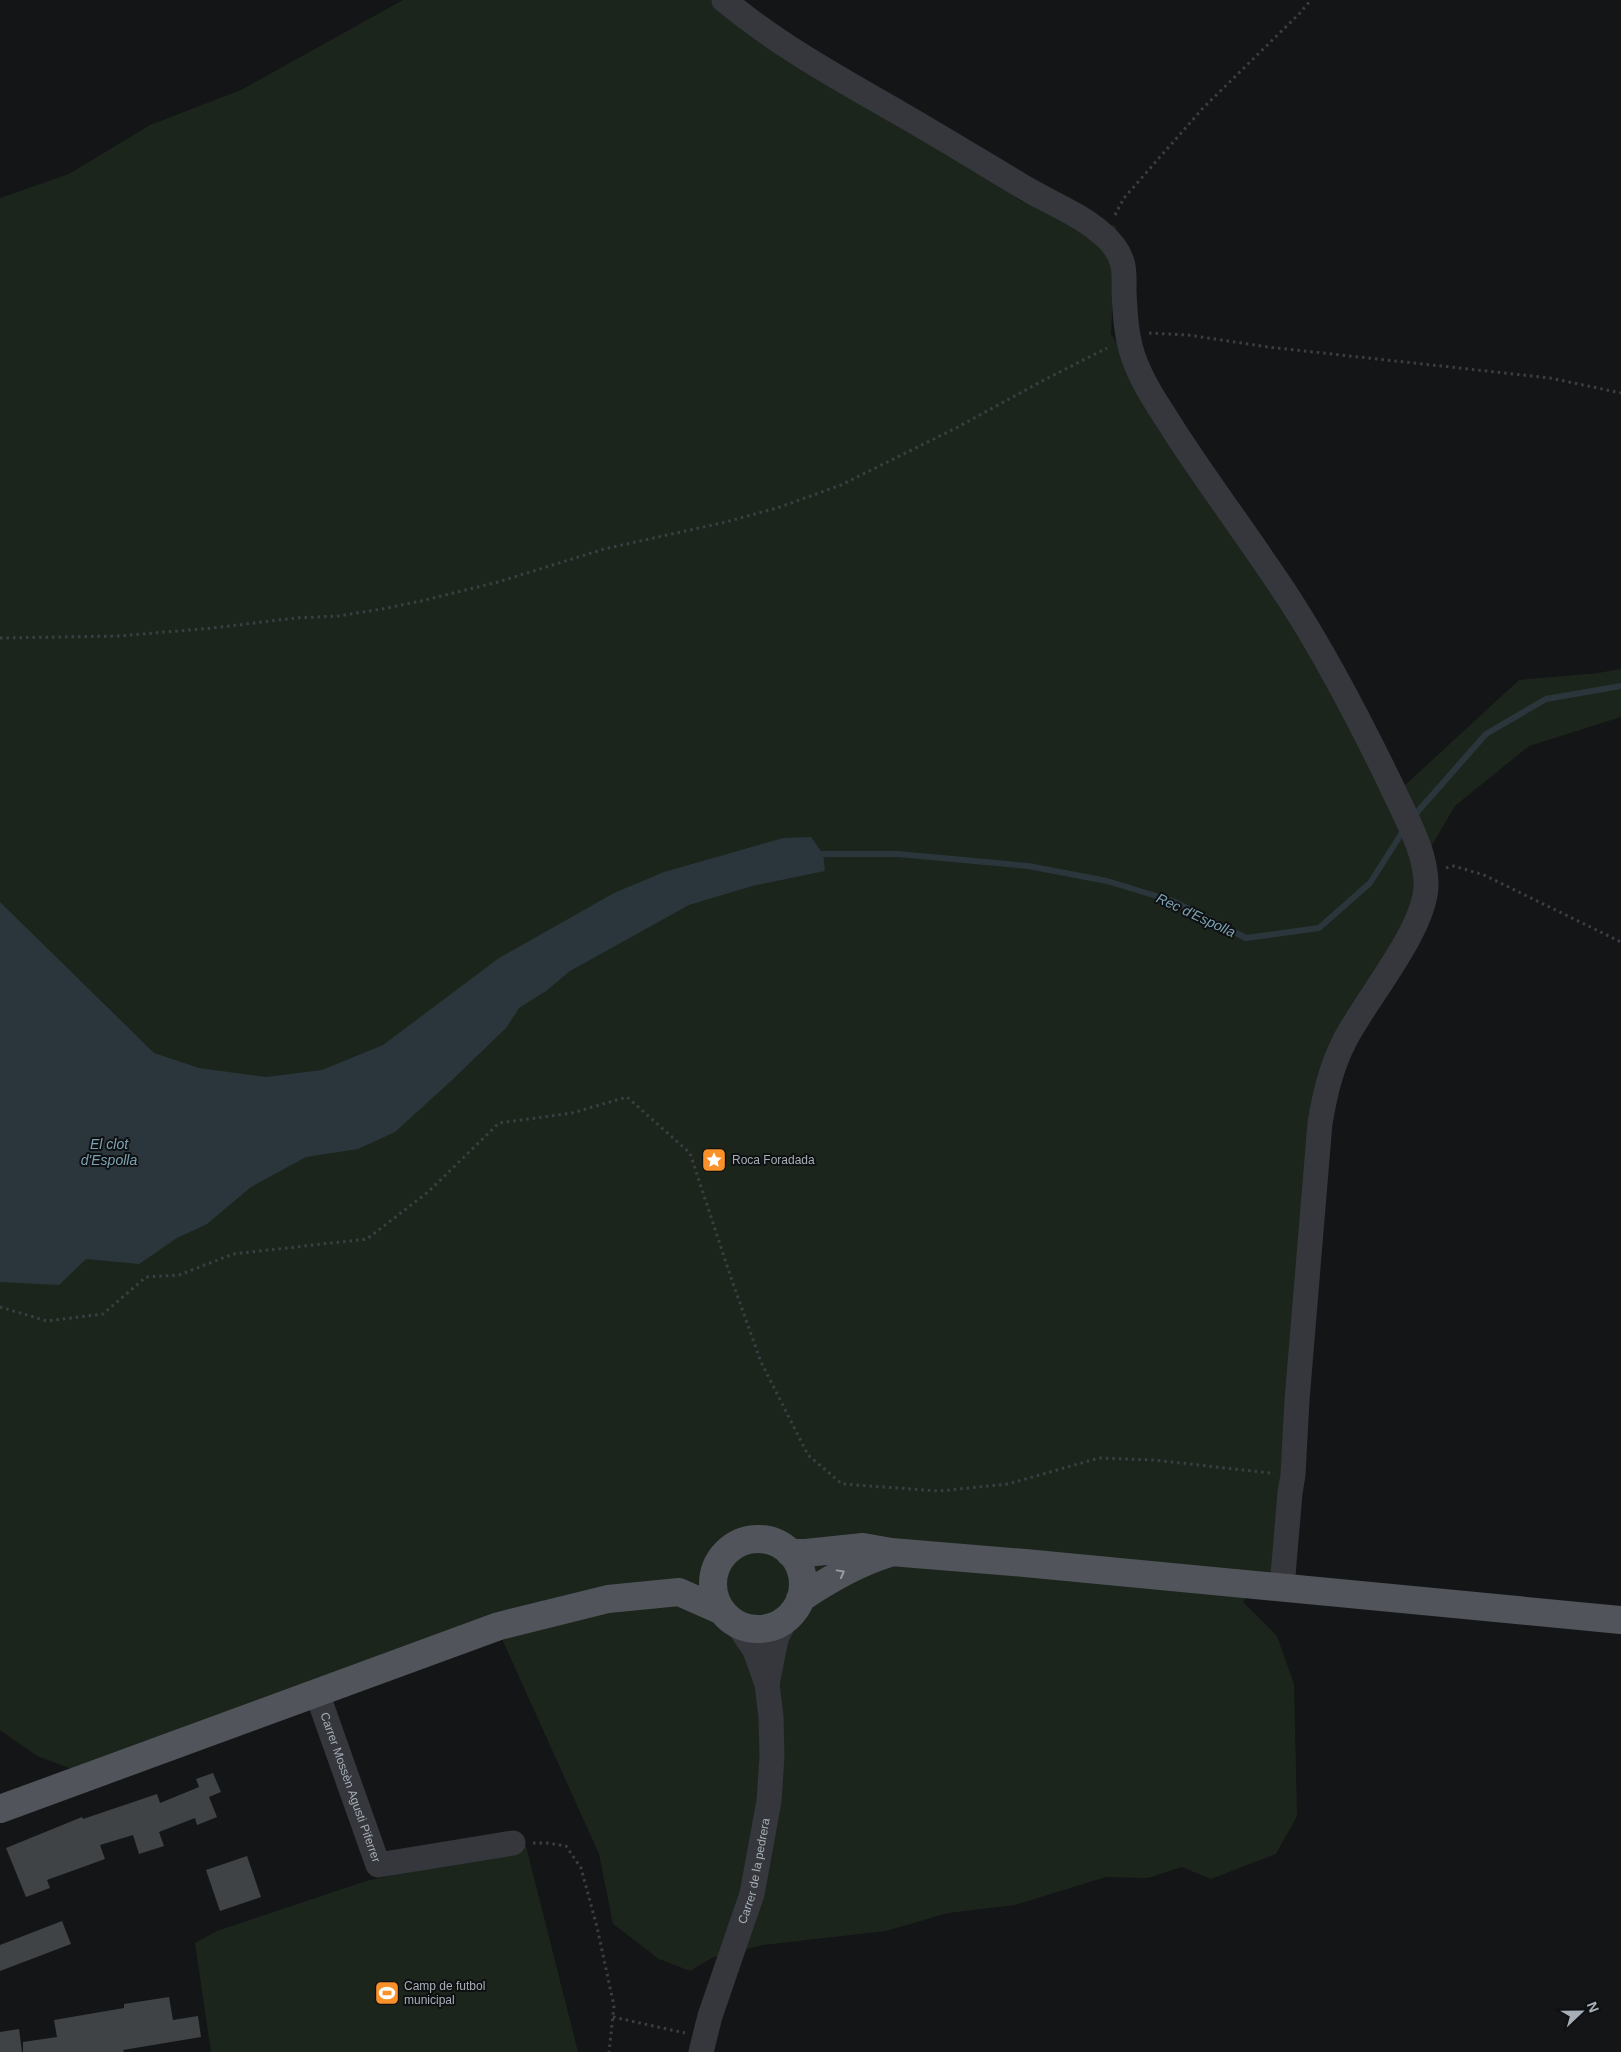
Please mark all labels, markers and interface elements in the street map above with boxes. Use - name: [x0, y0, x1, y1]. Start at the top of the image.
- water label: Rec d'Espolla: [1154, 890, 1238, 940]
- water label: El clot d'Espolla: [81, 1136, 137, 1168]
- place icon: Roca Foradada: [701, 1147, 727, 1173]
- place label: Roca Foradada: [732, 1153, 815, 1167]
- one-way arrow: [836, 1569, 845, 1579]
- street label: Carrer Mossèn Agusti Piferrer: [317, 1710, 383, 1864]
- street label: Carrer de la pedrera: [735, 1817, 773, 1926]
- place label: Camp de futbol municipal: [404, 1979, 485, 2007]
- sports icon: Camp de futbol municipal: [374, 1980, 400, 2006]
- north arrow: [1556, 1987, 1606, 2037]
- text: N: [1584, 1999, 1602, 2015]

